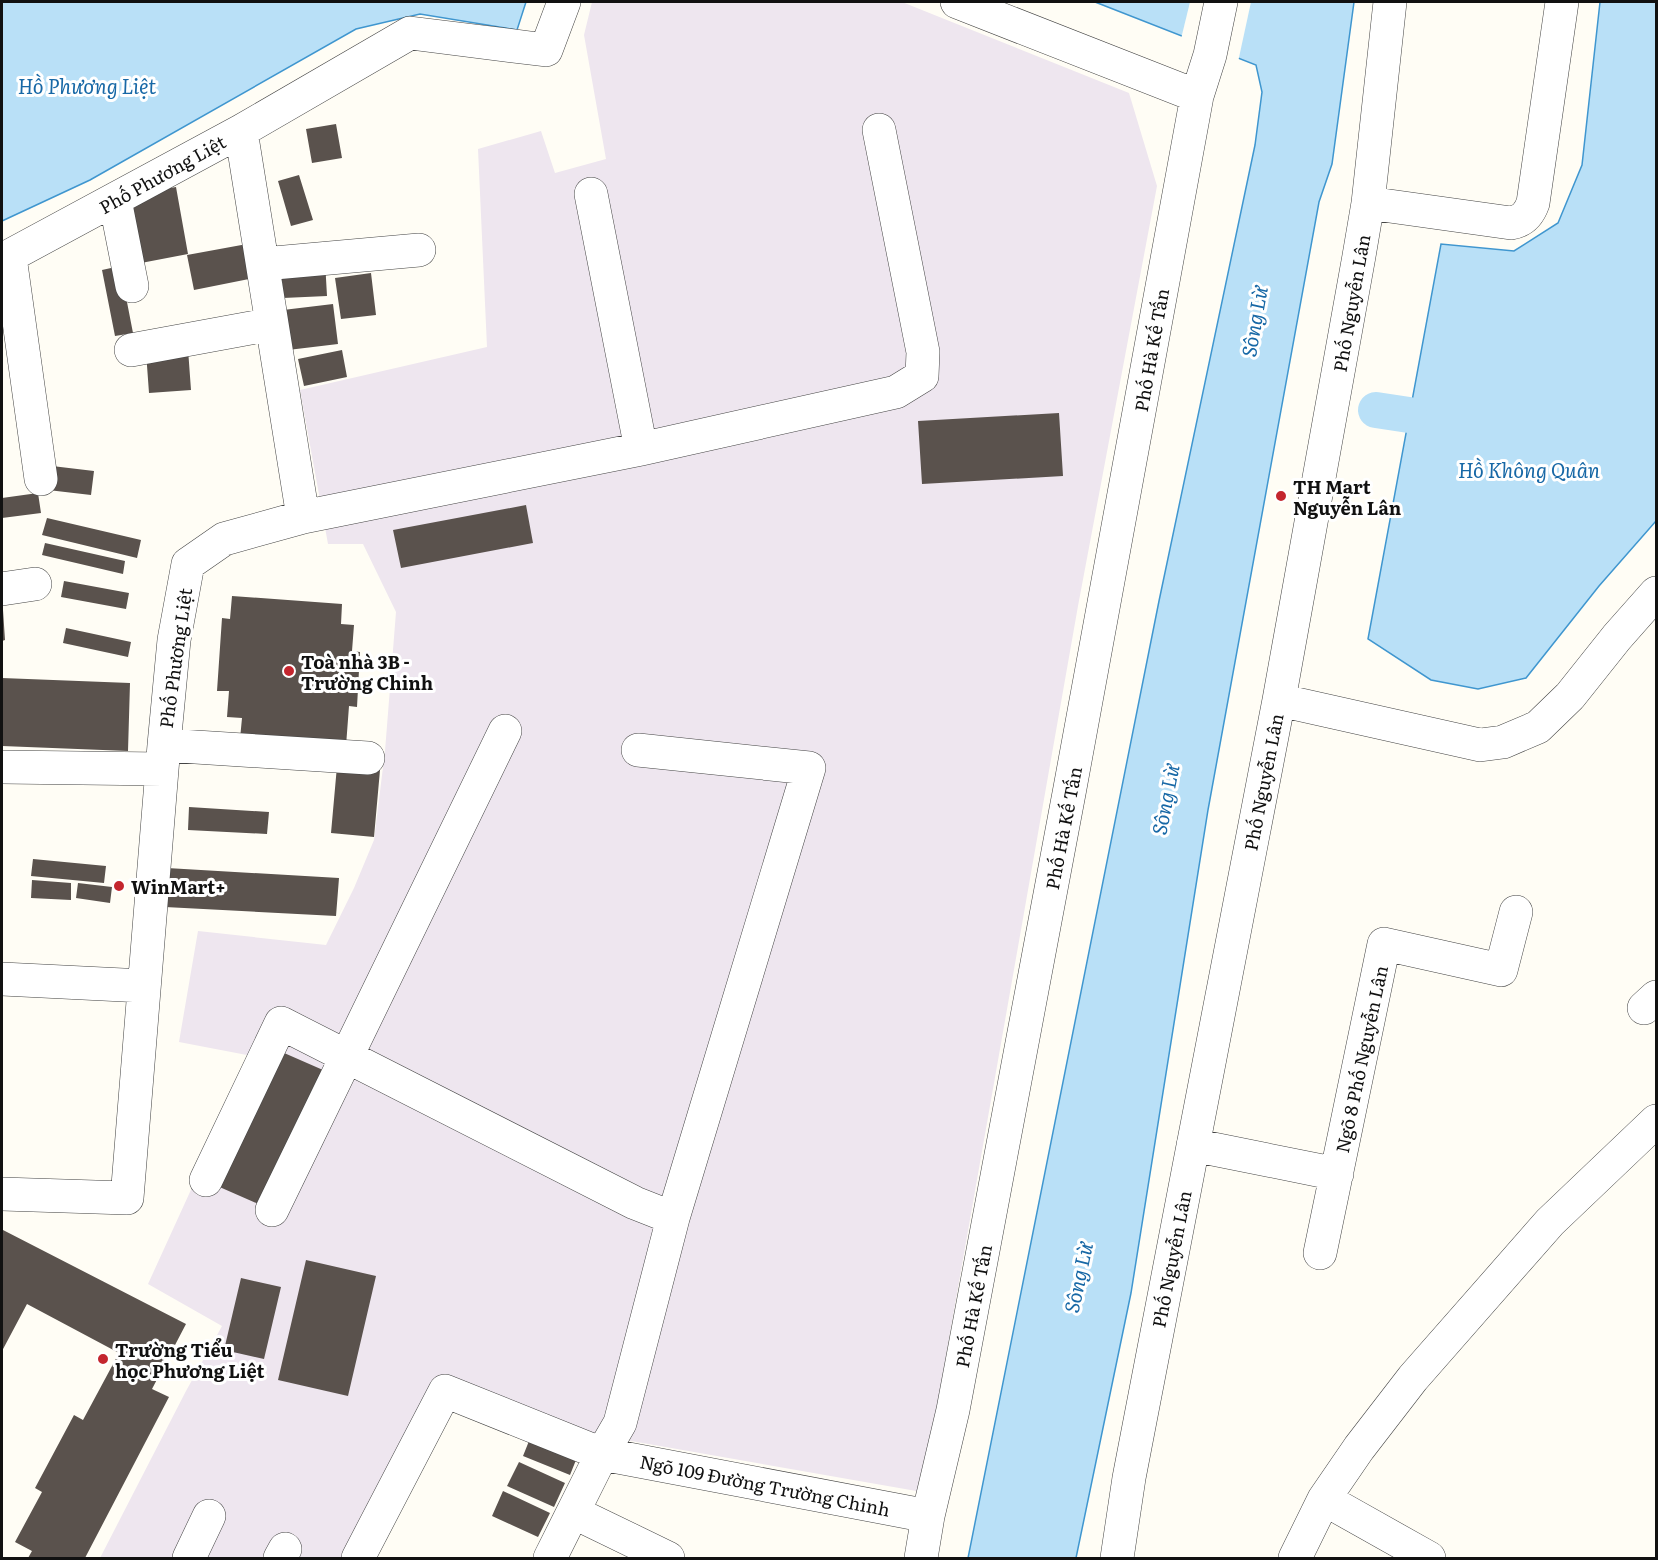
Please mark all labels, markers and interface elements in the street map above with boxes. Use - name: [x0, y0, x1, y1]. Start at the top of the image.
- water label: Hồ Phương Liệt: [18, 70, 156, 100]
- street label: Phố Phương Liệt: [94, 128, 231, 220]
- street label: Phố Nguyễn Lân: [1326, 232, 1376, 374]
- water label: Sông Lừ: [1232, 282, 1274, 359]
- street label: Phố Hà Kế Tấn: [1127, 286, 1175, 414]
- water label: Hồ Không Quân: [1458, 454, 1600, 484]
- place label: TH Mart Nguyễn Lân: [1293, 473, 1402, 521]
- marker: TH Mart Nguyễn Lân: [1274, 489, 1288, 503]
- street label: Phố Phương Liệt: [152, 586, 198, 730]
- place label: Toà nhà 3B - Trường Chinh: [301, 648, 433, 696]
- marker: Toà nhà 3B - Trường Chinh: [282, 664, 296, 678]
- street label: Phố Nguyễn Lân: [1236, 711, 1290, 853]
- water label: Sông Lừ: [1142, 760, 1186, 837]
- street label: Phố Hà Kế Tấn: [1038, 764, 1088, 892]
- place label: WinMart+: [131, 873, 226, 900]
- marker: WinMart+: [112, 879, 126, 893]
- street label: Ngõ 8 Phố Nguyễn Lân: [1328, 963, 1394, 1155]
- street label: Phố Nguyễn Lân: [1144, 1188, 1198, 1330]
- water label: Sông Lừ: [1055, 1238, 1099, 1315]
- street label: Phố Hà Kế Tấn: [948, 1242, 998, 1370]
- place label: Trường Tiểu học Phương Liệt: [115, 1336, 264, 1384]
- marker: Trường Tiểu học Phương Liệt: [96, 1352, 110, 1366]
- street label: Ngõ 109 Đường Trường Chinh: [637, 1447, 893, 1523]

